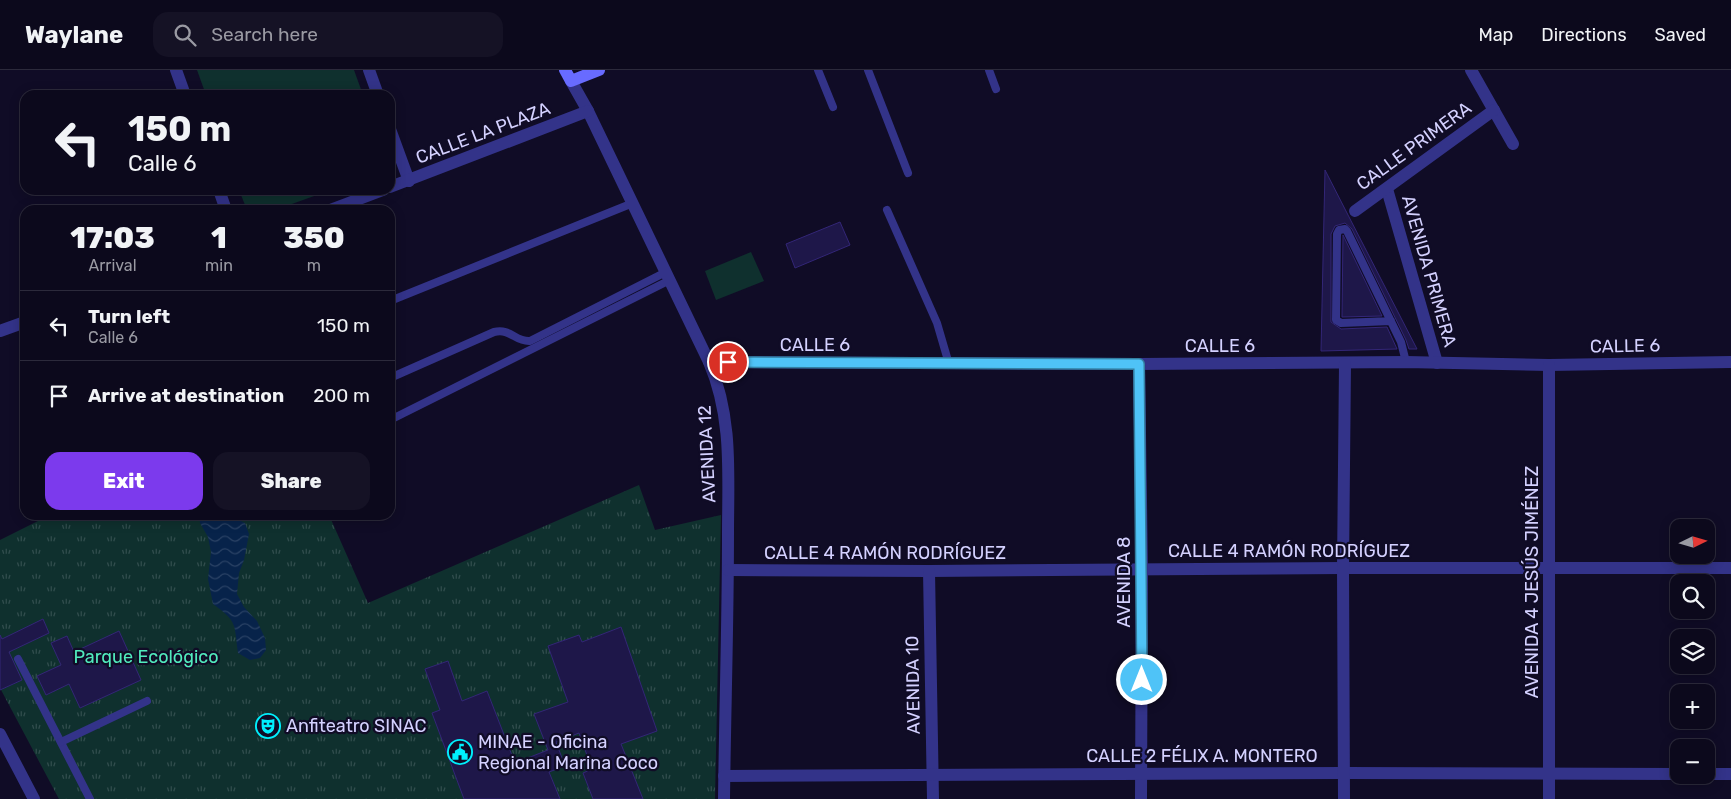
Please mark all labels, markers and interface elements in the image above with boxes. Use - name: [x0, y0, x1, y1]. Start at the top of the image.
- search box: [153, 12, 503, 57]
- text: Waylane: [25, 21, 123, 49]
- icon: search: [171, 21, 199, 49]
- text: Search here: [211, 23, 318, 46]
- text: Map: [1478, 24, 1513, 46]
- text: Directions: [1541, 24, 1627, 46]
- text: Saved: [1655, 24, 1706, 46]
- street label: CALLE LA PLAZA: [413, 97, 553, 169]
- street label: CALLE PRIMERA: [1352, 97, 1476, 195]
- text: 150 m: [128, 108, 231, 150]
- icon: left: [45, 110, 110, 175]
- text: Calle 6: [128, 150, 196, 177]
- street label: AVENIDA PRIMERA: [1397, 193, 1461, 349]
- text: 17:03: [70, 220, 155, 256]
- text: 1: [211, 220, 227, 256]
- text: 350: [283, 220, 345, 256]
- text: Arrival: [89, 256, 137, 275]
- text: min: [205, 256, 233, 275]
- text: m: [307, 256, 321, 275]
- text: Turn left: [88, 305, 170, 328]
- icon: left: [45, 312, 73, 340]
- text: 150 m: [317, 314, 370, 337]
- text: Calle 6: [88, 328, 138, 347]
- street label: CALLE 6: [780, 334, 850, 356]
- street label: CALLE 6: [1590, 334, 1661, 358]
- street label: CALLE 6: [1185, 335, 1255, 357]
- pin: [707, 341, 749, 383]
- icon: arrive: [714, 348, 742, 376]
- icon: arrive: [45, 382, 73, 410]
- text: Arrive at destination: [88, 384, 284, 407]
- text: 200 m: [313, 384, 370, 407]
- street label: AVENIDA 12: [693, 405, 721, 503]
- button: Exit: [45, 452, 203, 510]
- button: Share: [213, 452, 370, 510]
- street label: AVENIDA 4 JESÚS JIMÉNEZ: [1521, 466, 1543, 698]
- north arrow: [1670, 519, 1715, 564]
- map controls: [1670, 519, 1715, 784]
- street label: AVENIDA 8: [1113, 537, 1135, 627]
- street label: CALLE 4 RAMÓN RODRÍGUEZ: [1168, 540, 1410, 562]
- street label: CALLE 4 RAMÓN RODRÍGUEZ: [764, 542, 1006, 564]
- button: search: [1670, 574, 1715, 619]
- button: layers: [1670, 629, 1715, 674]
- street label: AVENIDA 10: [901, 636, 925, 734]
- park label: Parque Ecológico: [73, 646, 219, 668]
- position arrow: [1115, 653, 1167, 705]
- button: +: [1670, 684, 1715, 729]
- theatre icon: Anfiteatro SINAC: [255, 713, 281, 739]
- place label: Anfiteatro SINAC: [286, 715, 427, 737]
- place label: MINAE - Oficina Regional Marina Coco: [478, 731, 658, 774]
- public building icon: MINAE - Oficina Regional Marina Coco: [447, 739, 473, 765]
- button: −: [1670, 739, 1715, 784]
- street label: CALLE 2 FÉLIX A. MONTERO: [1086, 745, 1318, 767]

